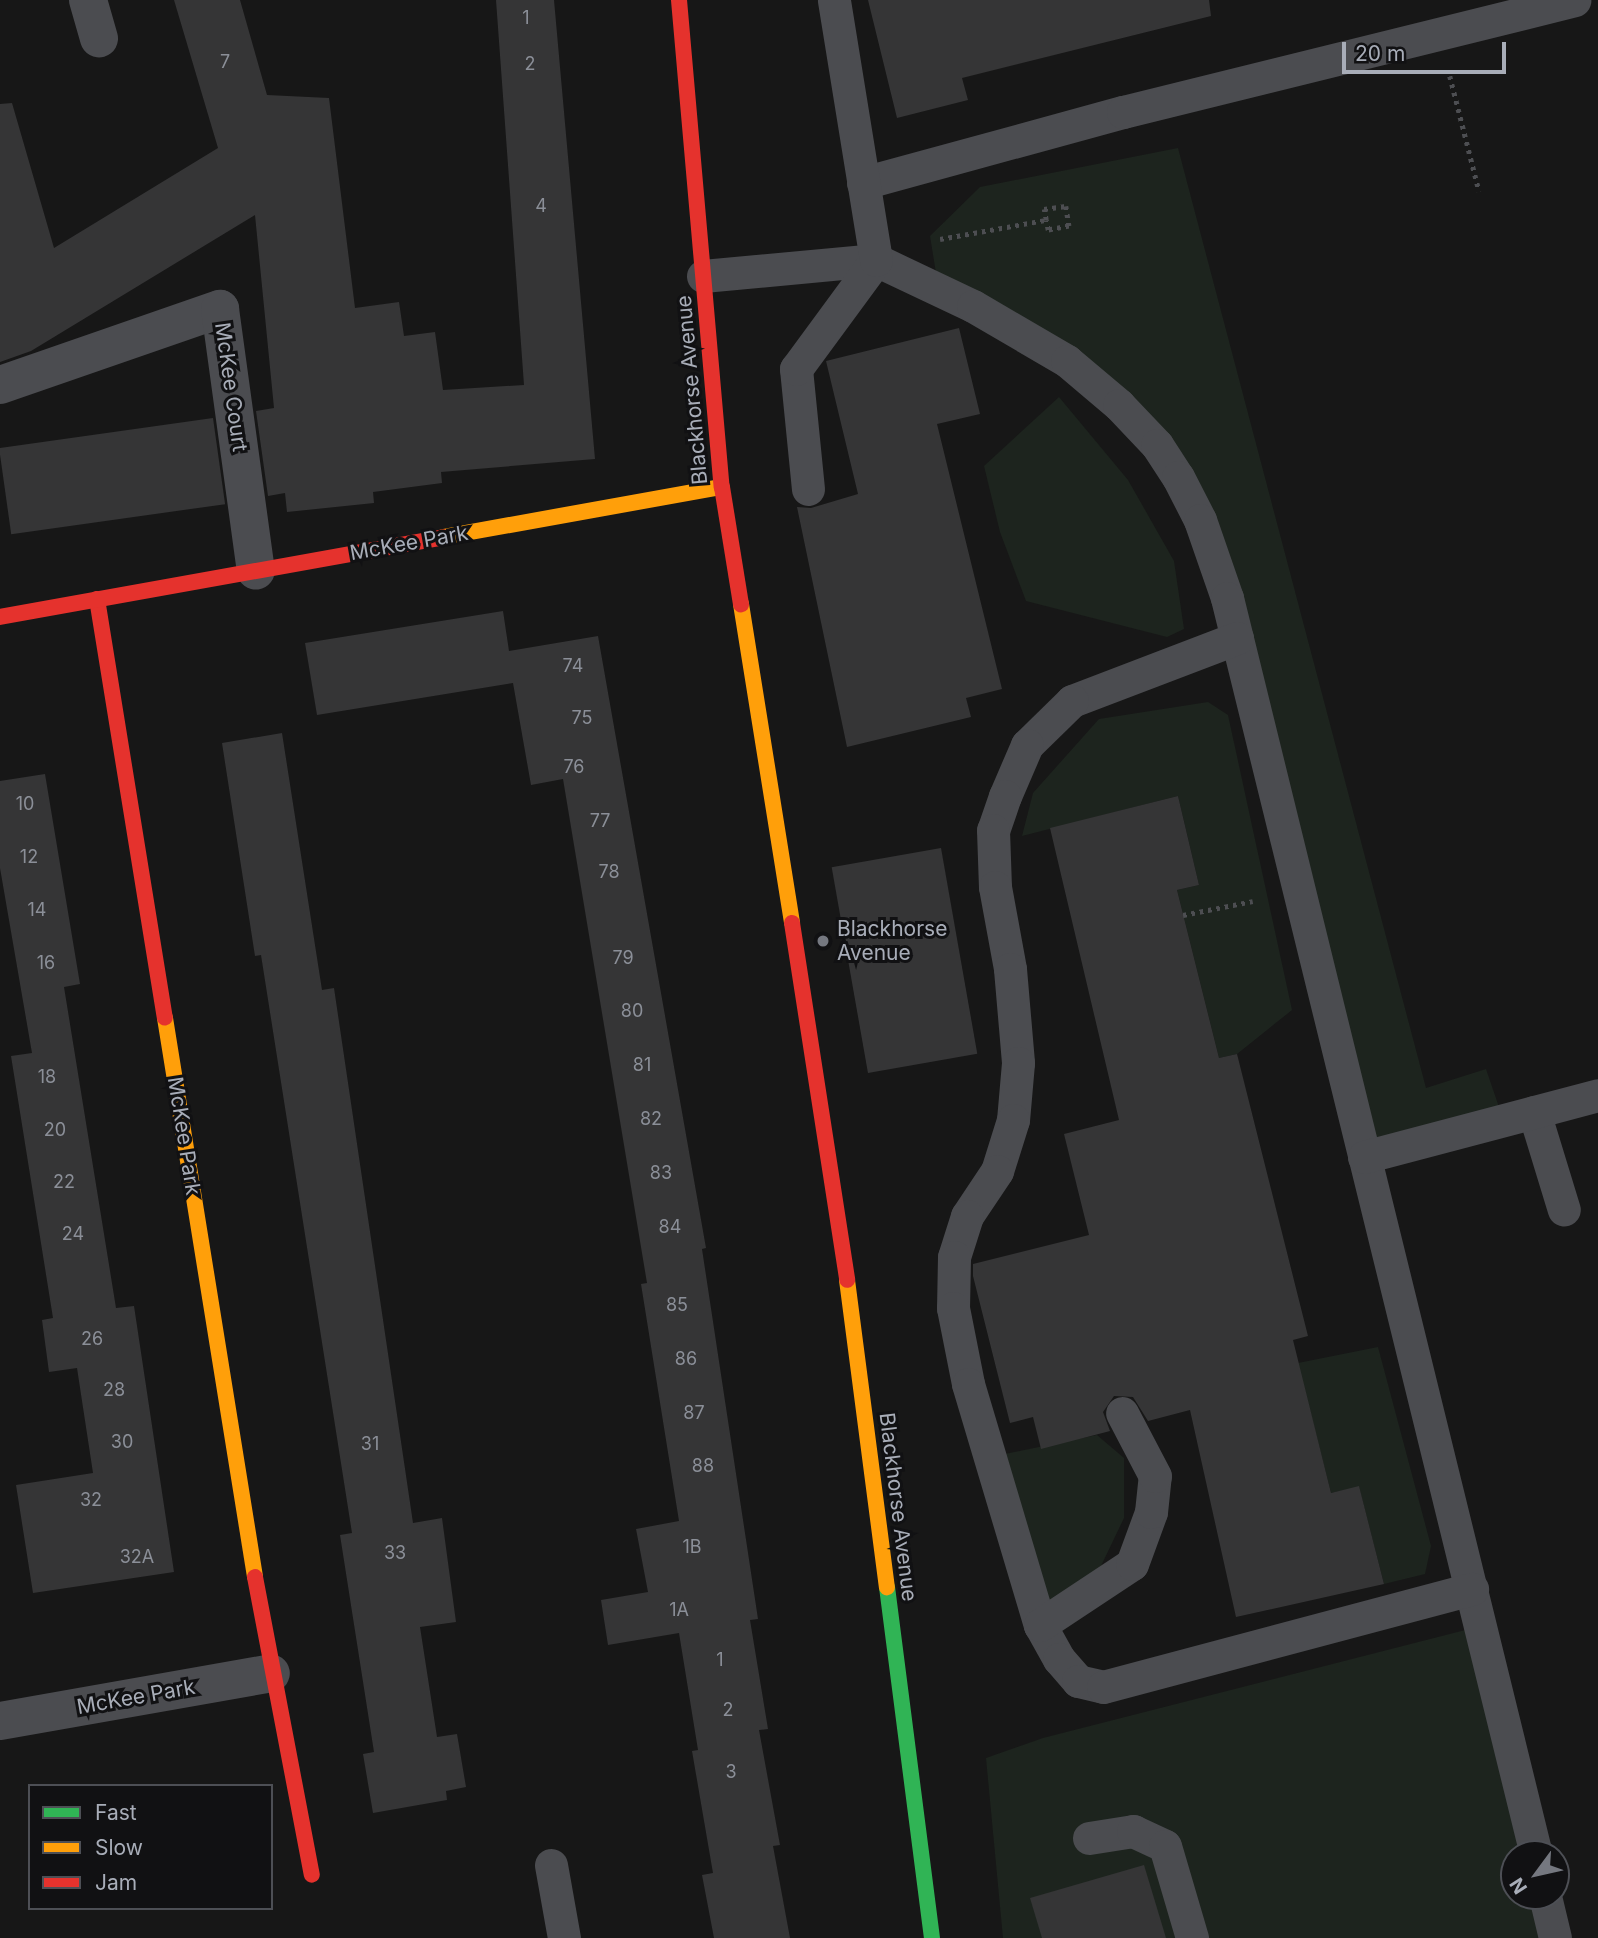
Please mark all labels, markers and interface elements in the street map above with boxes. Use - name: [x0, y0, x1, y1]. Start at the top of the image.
- house number: 1: [522, 7, 530, 29]
- scale bar: [1346, 28, 1510, 72]
- text: 20 m: [1355, 41, 1405, 66]
- house number: 7: [220, 51, 230, 73]
- house number: 2: [525, 53, 535, 75]
- house number: 4: [535, 195, 547, 217]
- street label: Blackhorse Avenue: [671, 294, 713, 486]
- street label: McKee Court: [209, 321, 253, 453]
- street label: McKee Park: [348, 520, 470, 566]
- house number: 74: [563, 655, 583, 677]
- house number: 75: [572, 707, 592, 729]
- house number: 76: [563, 756, 585, 778]
- house number: 10: [16, 793, 34, 815]
- house number: 77: [590, 810, 610, 832]
- house number: 12: [20, 846, 38, 868]
- house number: 78: [598, 861, 620, 883]
- house number: 14: [28, 899, 46, 921]
- place label: Blackhorse Avenue: [837, 916, 947, 966]
- marker: Blackhorse Avenue: [815, 933, 831, 949]
- house number: 79: [612, 947, 634, 969]
- house number: 16: [37, 952, 55, 974]
- house number: 80: [621, 1000, 643, 1022]
- house number: 81: [633, 1054, 651, 1076]
- house number: 18: [38, 1066, 56, 1088]
- street label: McKee Park: [162, 1075, 206, 1197]
- house number: 82: [640, 1108, 662, 1130]
- house number: 20: [44, 1119, 66, 1141]
- house number: 83: [650, 1162, 672, 1184]
- house number: 22: [53, 1171, 75, 1193]
- house number: 84: [659, 1216, 681, 1238]
- house number: 24: [62, 1223, 84, 1245]
- house number: 85: [666, 1294, 688, 1316]
- house number: 26: [81, 1328, 103, 1350]
- house number: 86: [675, 1348, 697, 1370]
- house number: 28: [103, 1379, 125, 1401]
- house number: 87: [683, 1402, 705, 1424]
- street label: Blackhorse Avenue: [874, 1411, 922, 1603]
- house number: 30: [111, 1431, 133, 1453]
- house number: 31: [361, 1433, 379, 1455]
- house number: 88: [692, 1455, 714, 1477]
- house number: 32: [80, 1489, 102, 1511]
- house number: 1B: [682, 1536, 702, 1558]
- house number: 33: [384, 1542, 406, 1564]
- house number: 32A: [120, 1546, 154, 1568]
- house number: 1A: [669, 1599, 689, 1621]
- house number: 1: [716, 1649, 724, 1671]
- street label: McKee Park: [75, 1674, 197, 1720]
- house number: 2: [723, 1699, 733, 1721]
- house number: 3: [725, 1761, 737, 1783]
- legend: [28, 1784, 273, 1910]
- text: Fast: [95, 1800, 137, 1825]
- text: Slow: [95, 1835, 143, 1860]
- north arrow: [1500, 1840, 1570, 1910]
- text: Jam: [95, 1870, 137, 1895]
- text: N: [1505, 1873, 1532, 1898]

